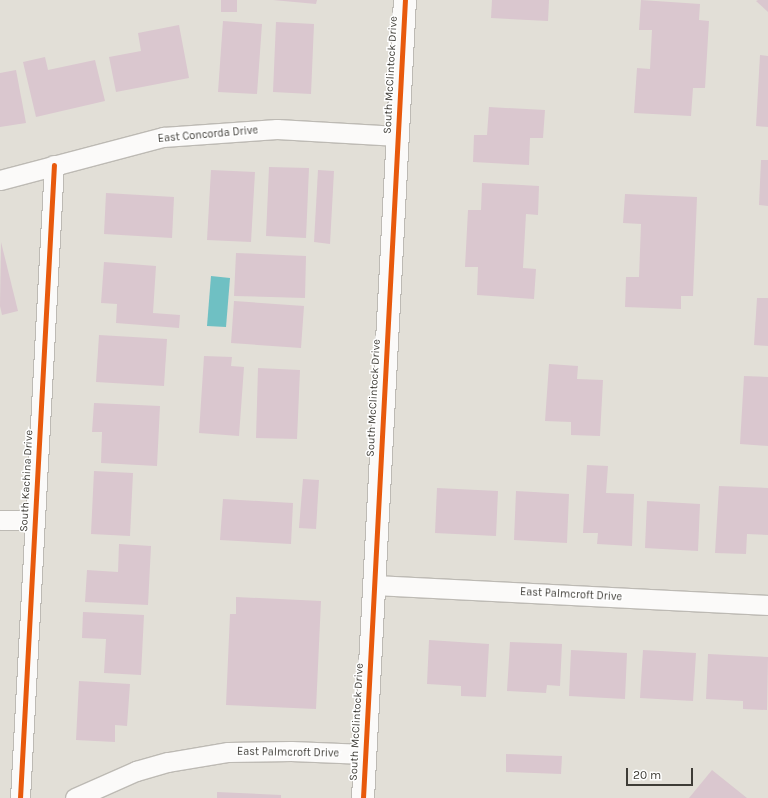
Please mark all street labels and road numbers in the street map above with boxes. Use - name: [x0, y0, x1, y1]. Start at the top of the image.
- street label: South McClintock Drive: [381, 16, 401, 134]
- street label: East Concorda Drive: [157, 124, 259, 146]
- street label: South McClintock Drive: [364, 339, 384, 457]
- street label: South Kachina Drive: [18, 430, 36, 532]
- street label: East Palmcroft Drive: [520, 586, 622, 604]
- street label: South McClintock Drive: [347, 663, 367, 781]
- street label: East Palmcroft Drive: [237, 746, 339, 760]

